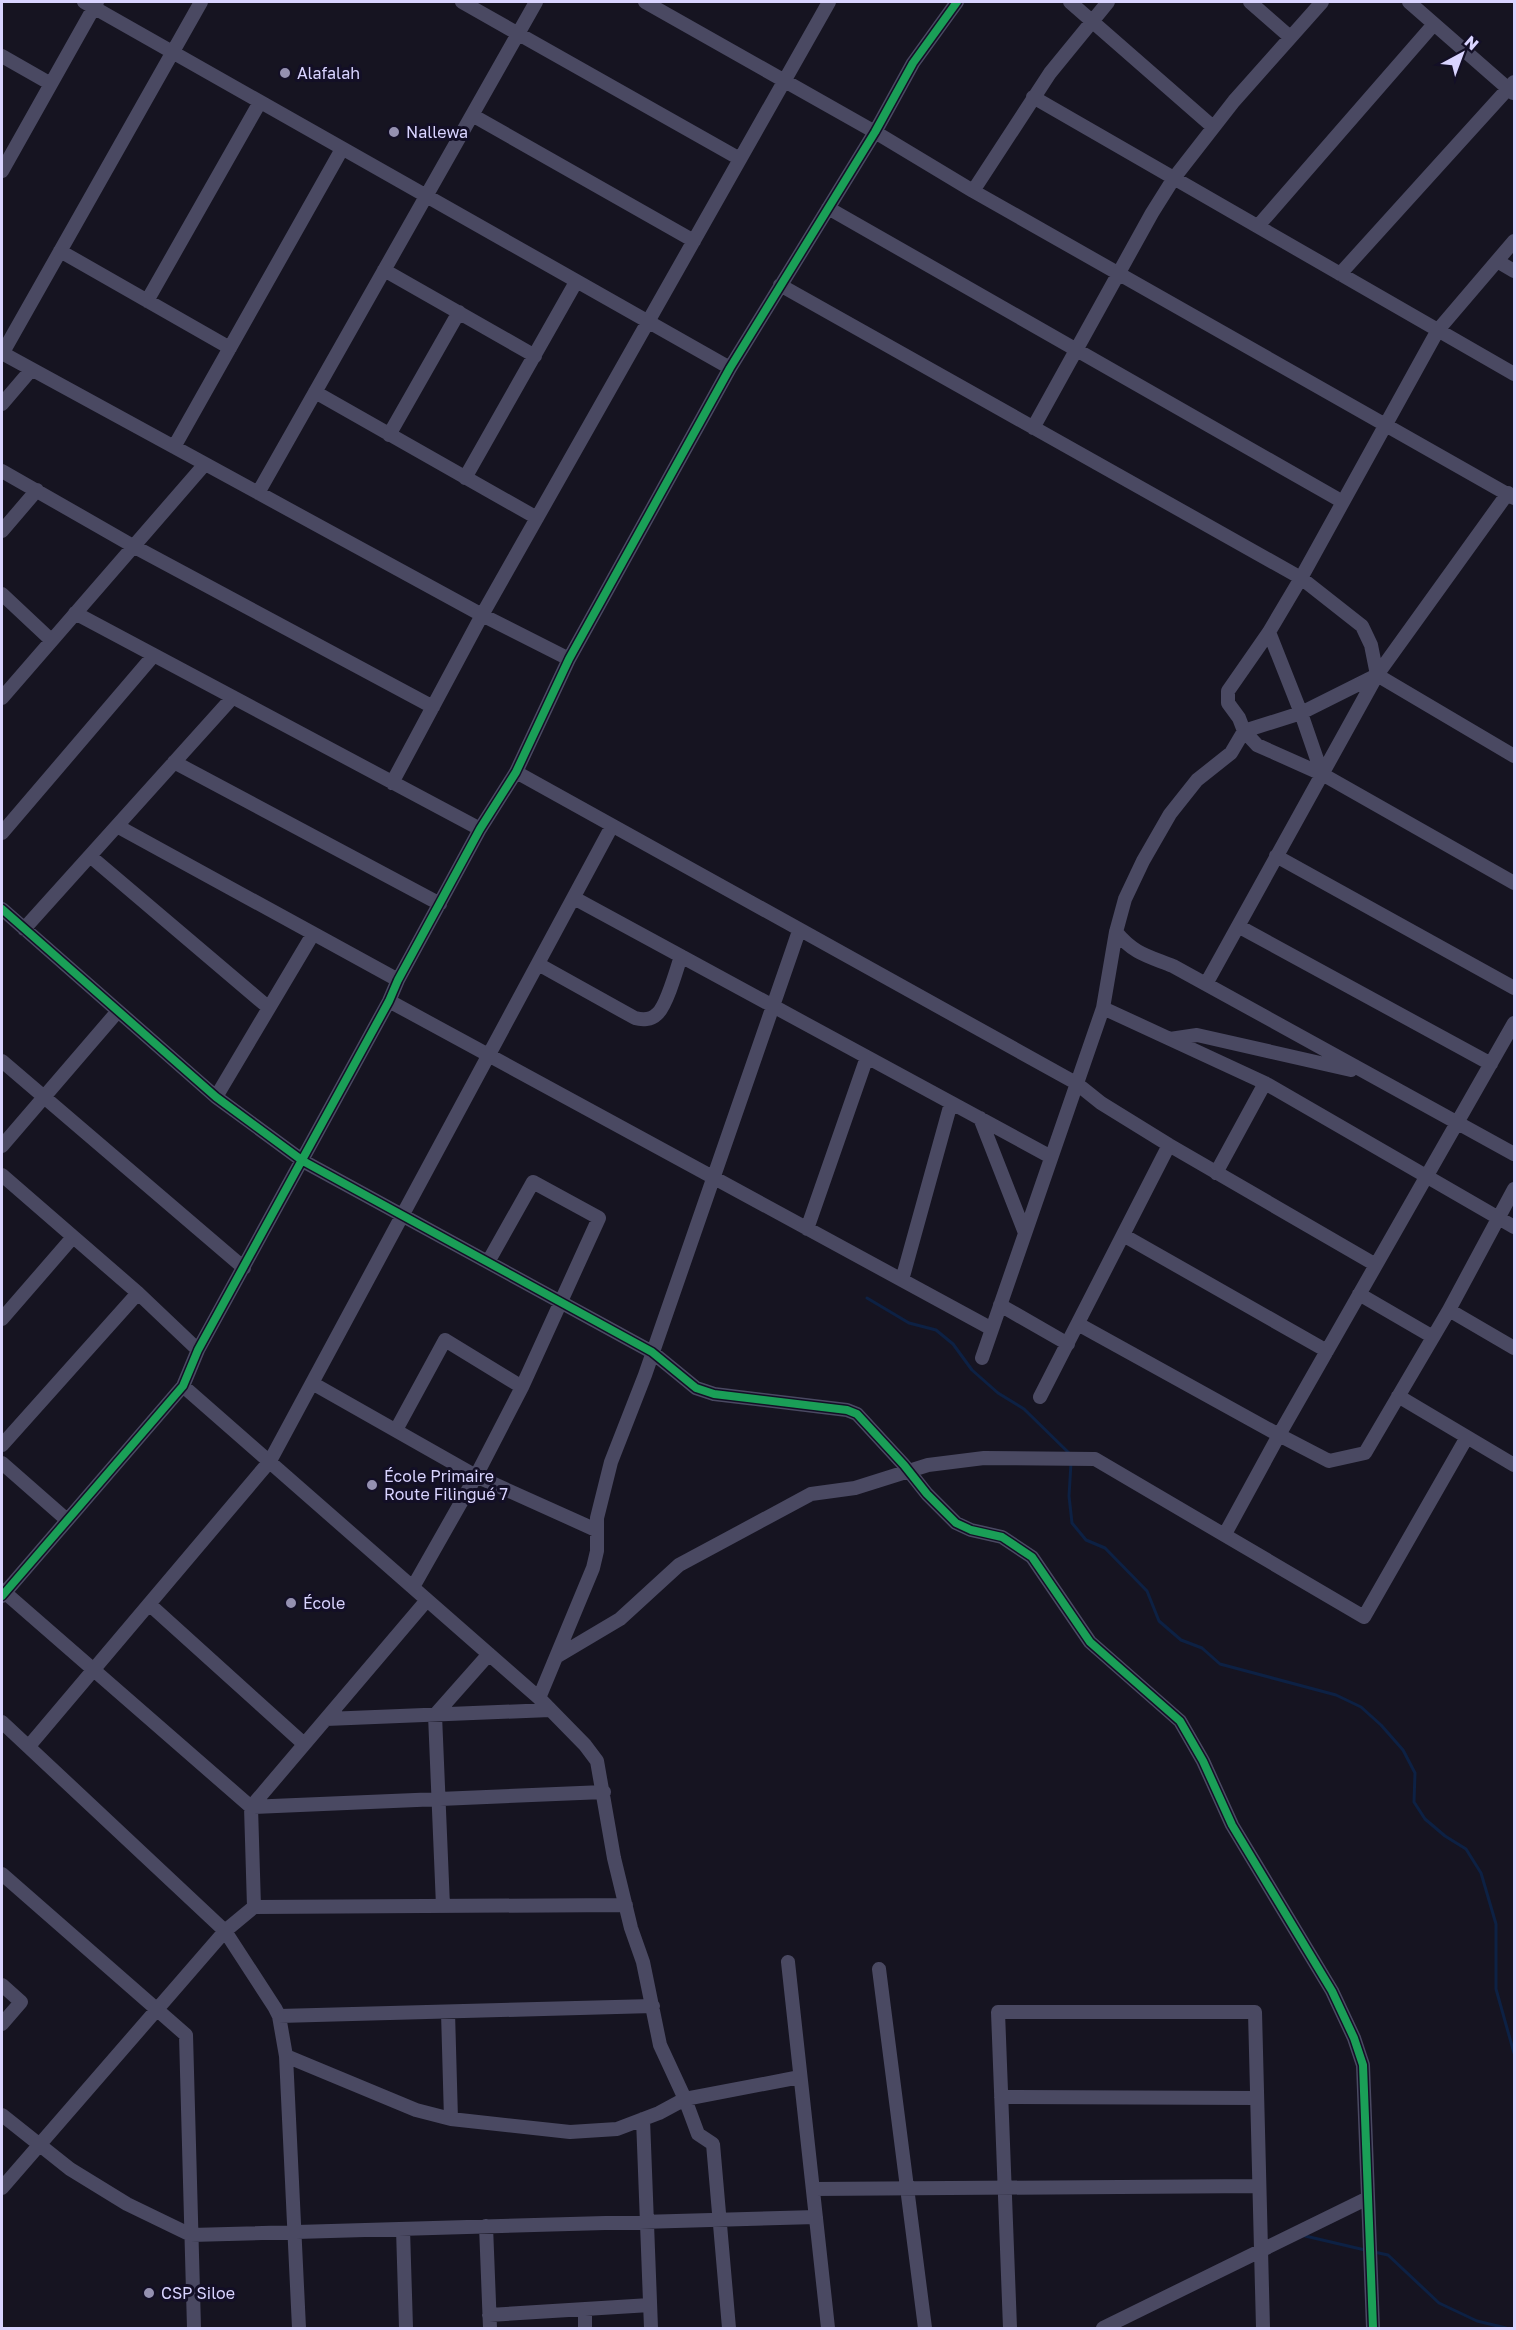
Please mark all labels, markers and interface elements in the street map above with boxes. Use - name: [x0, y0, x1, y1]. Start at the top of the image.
- north arrow: [1432, 24, 1492, 84]
- text: N: [1461, 31, 1483, 54]
- place label: Alafalah: [297, 63, 360, 83]
- marker: Alafalah: [278, 66, 292, 80]
- place label: Nallewa: [406, 122, 468, 142]
- marker: Nallewa: [387, 125, 401, 139]
- place label: École Primaire Route Filingué 7: [384, 1466, 508, 1504]
- marker: École Primaire Route Filingué 7: [365, 1478, 379, 1492]
- place label: École: [303, 1593, 345, 1613]
- marker: École: [284, 1596, 298, 1610]
- place label: CSP Siloe: [161, 2283, 235, 2303]
- marker: CSP Siloe: [142, 2286, 156, 2300]

